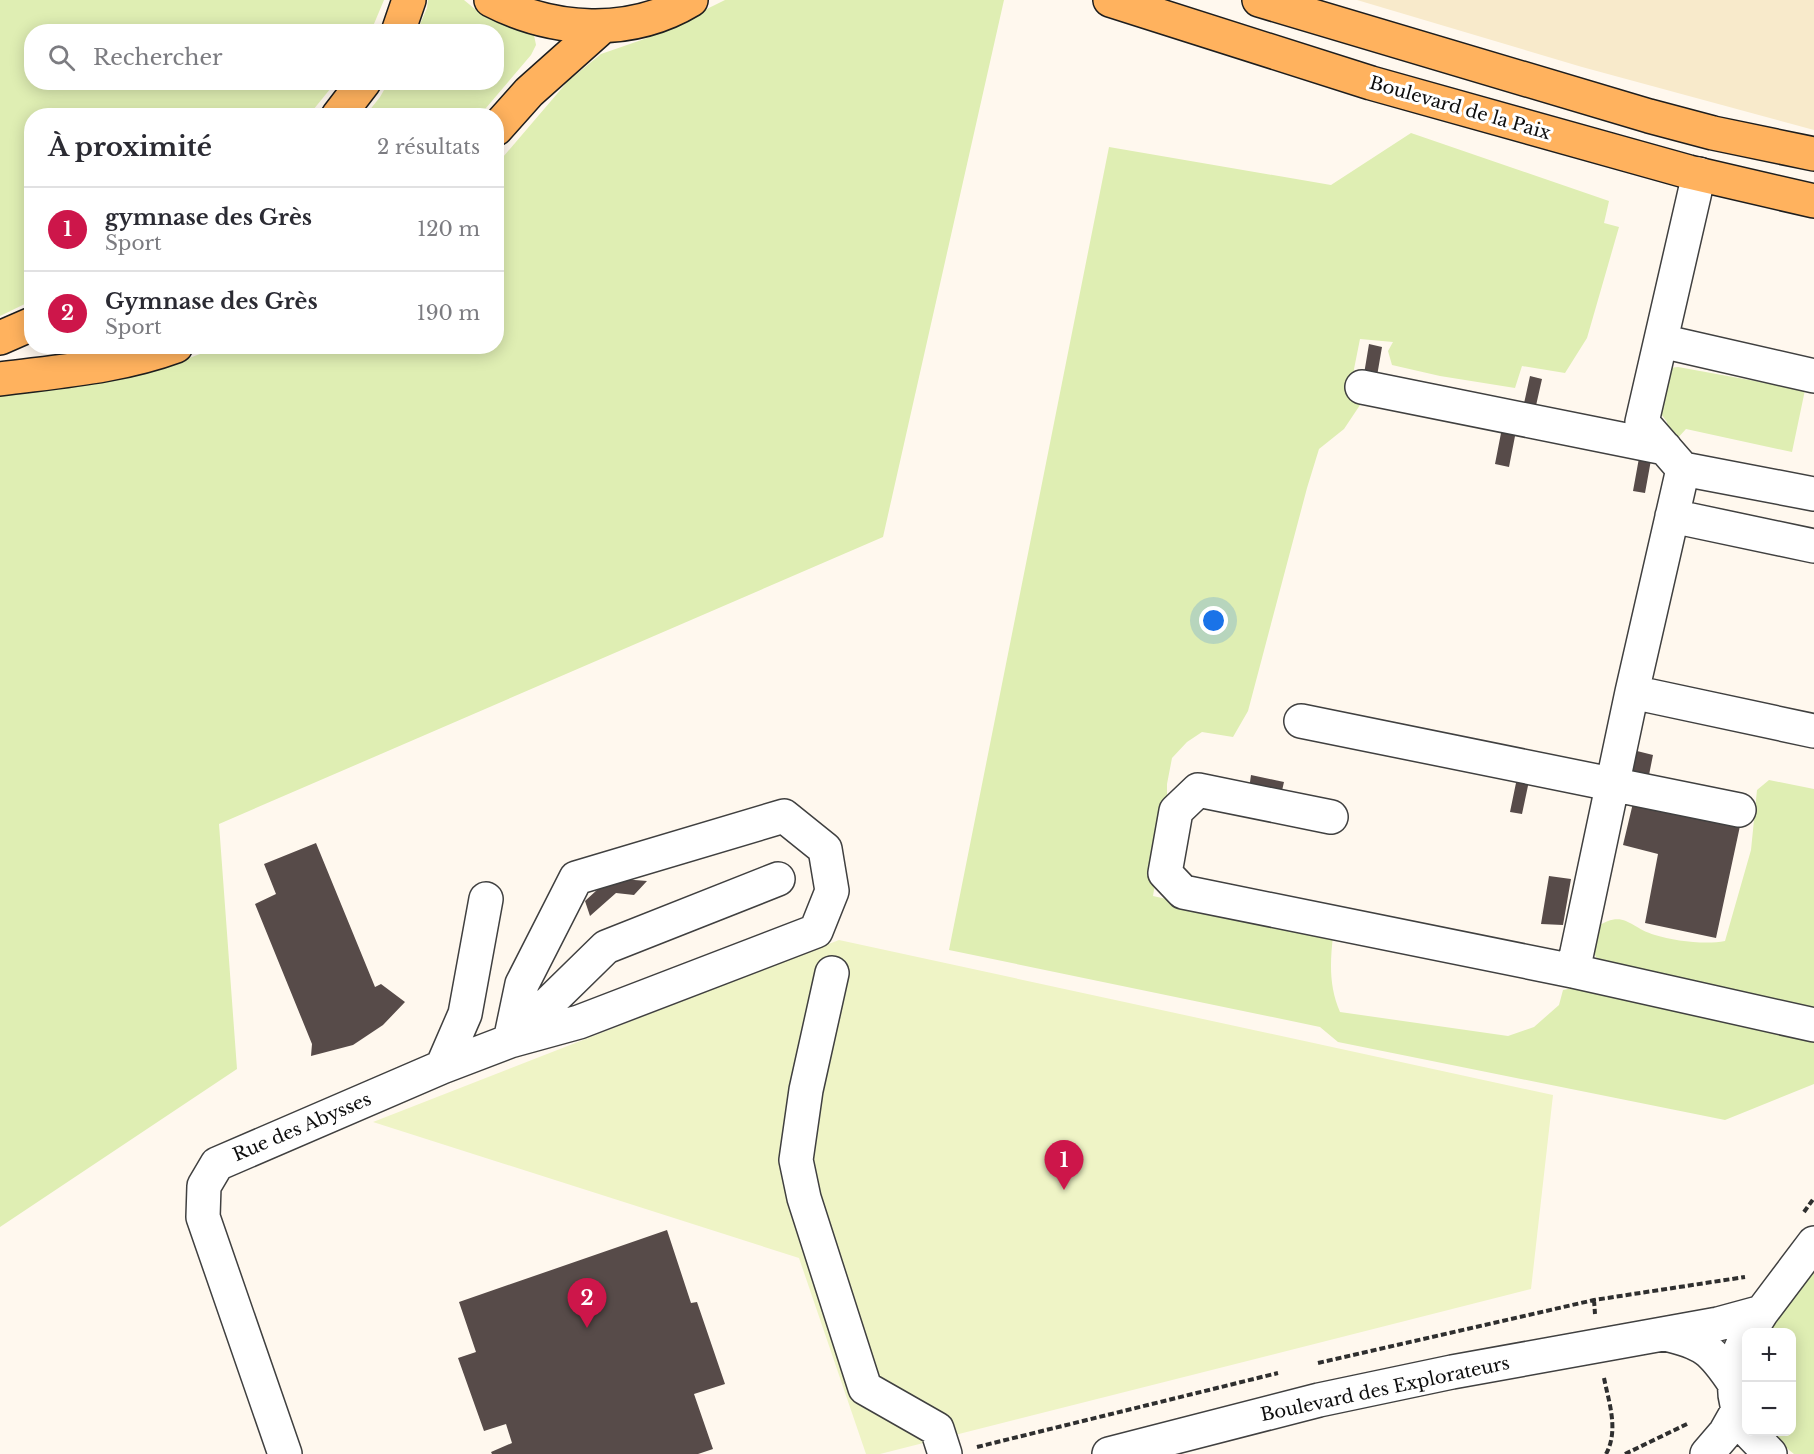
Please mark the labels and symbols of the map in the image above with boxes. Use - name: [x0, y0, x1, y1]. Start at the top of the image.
- street label: Boulevard de la Paix: [1367, 72, 1553, 144]
- your location: [1199, 606, 1228, 635]
- street label: Rue des Abysses: [229, 1088, 375, 1166]
- pin: 1: [1044, 1140, 1084, 1190]
- pin: 2: [568, 1278, 606, 1328]
- street label: Boulevard des Explorateurs: [1258, 1352, 1512, 1426]

